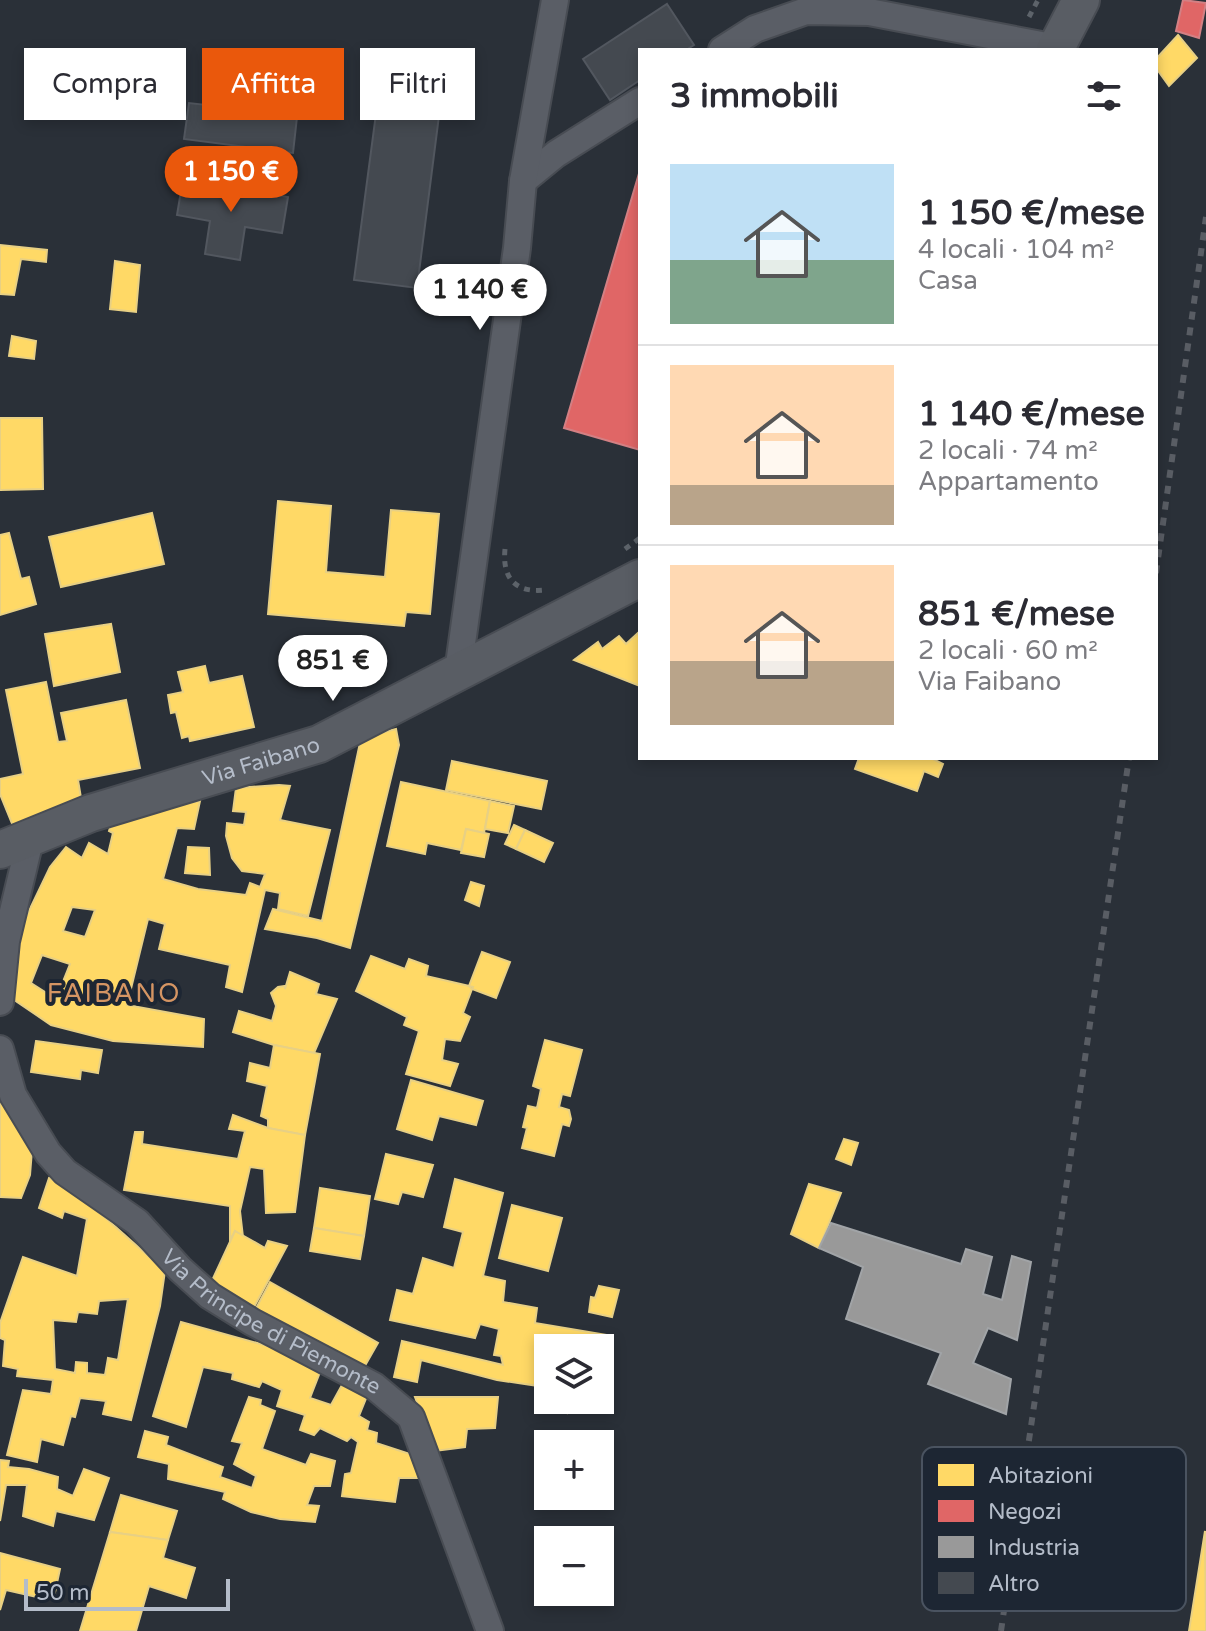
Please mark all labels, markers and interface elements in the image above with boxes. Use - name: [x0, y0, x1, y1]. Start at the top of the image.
- chip: Compra: [24, 48, 186, 120]
- chip: Affitta: [202, 48, 344, 120]
- chip: Filtri: [360, 48, 475, 120]
- icon: filters: [1082, 74, 1126, 118]
- text: 3 immobili: [670, 76, 839, 117]
- pin: 1 150 €: [157, 146, 305, 214]
- text: 1 150 €: [183, 156, 279, 187]
- text: 1 150 €/mese: [918, 193, 1145, 234]
- icon: home: [734, 196, 830, 292]
- text: 4 locali · 104 m²: [918, 234, 1114, 265]
- pin: 1 140 €: [406, 264, 554, 332]
- text: Casa: [918, 265, 978, 296]
- text: 1 140 €: [432, 274, 528, 305]
- text: 1 140 €/mese: [918, 394, 1145, 435]
- icon: home: [734, 397, 830, 493]
- text: 2 locali · 74 m²: [918, 435, 1098, 466]
- text: Appartamento: [918, 466, 1099, 497]
- text: 851 €/mese: [918, 594, 1115, 635]
- icon: home: [734, 597, 830, 693]
- pin: 851 €: [277, 635, 389, 703]
- text: 2 locali · 60 m²: [918, 635, 1098, 666]
- text: 851 €: [296, 645, 370, 676]
- text: Via Faibano: [918, 666, 1061, 697]
- street label: Via Faibano: [199, 731, 323, 792]
- district label: FAIBANO: [47, 978, 181, 1009]
- street label: Via Principe di Piemonte: [156, 1244, 385, 1400]
- map controls: [534, 1334, 614, 1606]
- button: layers: [534, 1334, 614, 1414]
- button: +: [534, 1430, 614, 1510]
- legend: [922, 1447, 1186, 1611]
- text: Abitazioni: [988, 1463, 1093, 1489]
- text: Negozi: [988, 1499, 1062, 1525]
- button: −: [534, 1526, 614, 1606]
- text: Industria: [988, 1535, 1080, 1561]
- text: Altro: [988, 1571, 1040, 1597]
- scale bar: [24, 1575, 230, 1611]
- text: 50 m: [36, 1580, 90, 1606]

